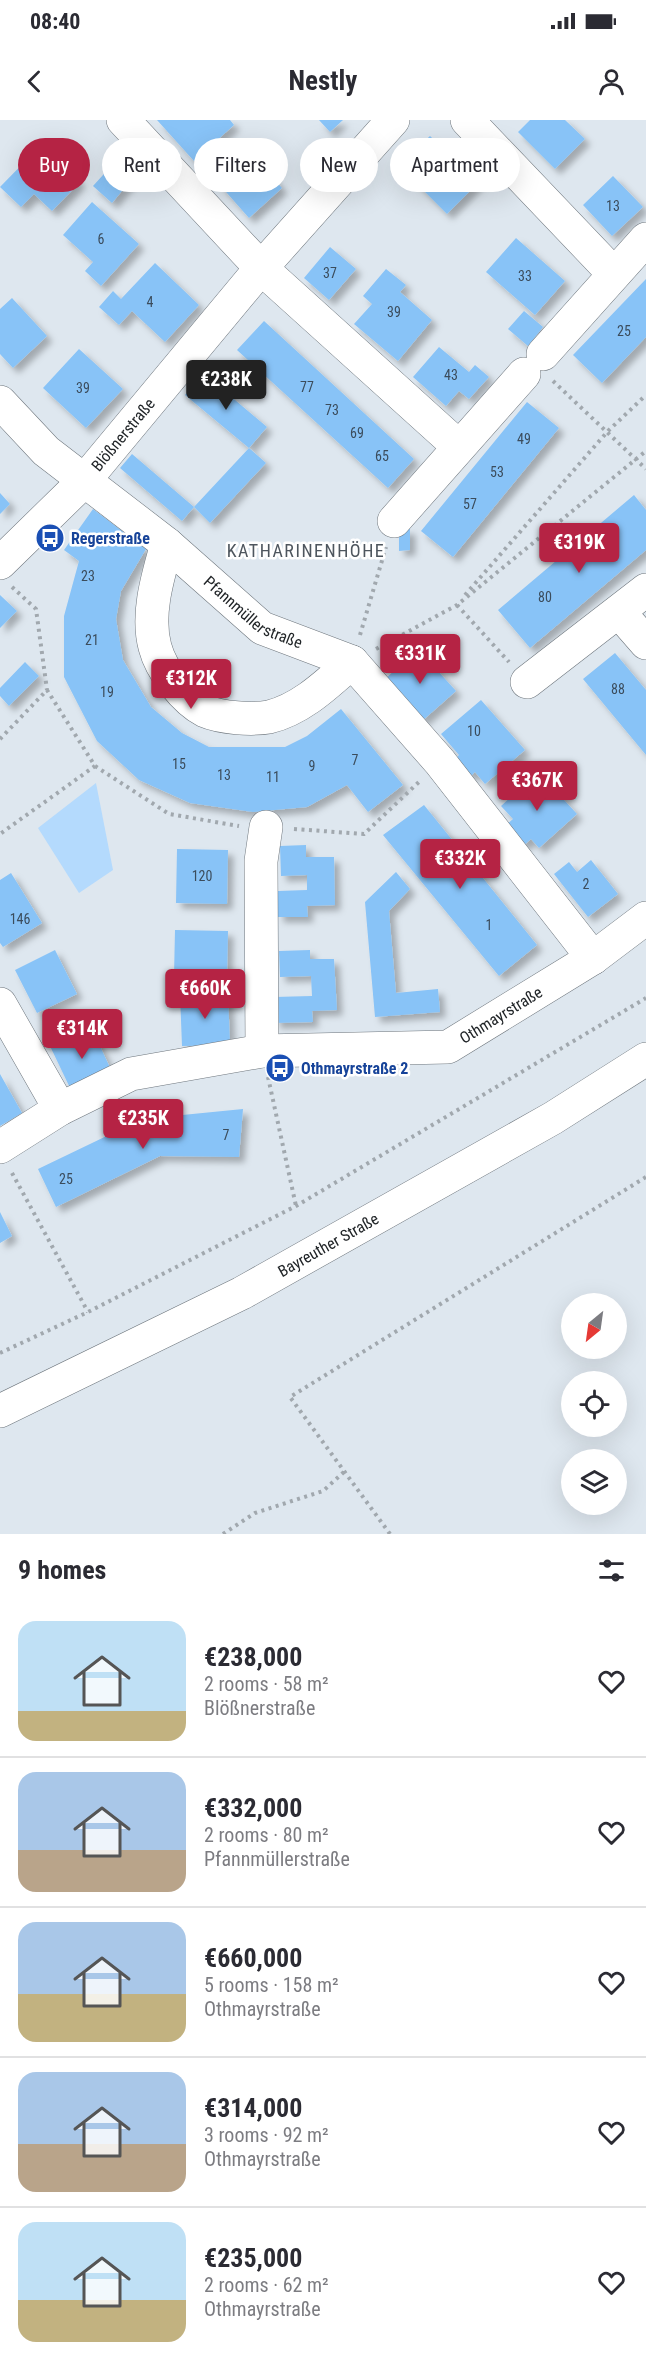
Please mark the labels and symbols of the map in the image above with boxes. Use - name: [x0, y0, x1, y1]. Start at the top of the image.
- house number: 13: [606, 198, 620, 214]
- house number: 6: [98, 231, 105, 247]
- house number: 37: [323, 265, 337, 281]
- house number: 33: [518, 268, 532, 284]
- house number: 4: [147, 294, 154, 310]
- house number: 39: [387, 304, 401, 320]
- house number: 25: [617, 323, 631, 339]
- pin: €238K: [184, 360, 268, 411]
- house number: 43: [444, 367, 458, 383]
- house number: 77: [300, 379, 314, 395]
- house number: 39: [76, 380, 90, 396]
- street label: Blößnerstraße: [87, 394, 159, 475]
- house number: 73: [325, 402, 339, 418]
- house number: 69: [350, 425, 364, 441]
- house number: 49: [517, 431, 531, 447]
- house number: 65: [375, 448, 389, 464]
- house number: 53: [490, 464, 504, 480]
- house number: 57: [463, 496, 477, 512]
- bus stop icon: Regerstraße: [34, 522, 66, 554]
- pin: €319K: [537, 523, 621, 574]
- place label: Regerstraße: [71, 529, 150, 548]
- district label: KATHARINENHÖHE: [227, 540, 385, 561]
- house number: 23: [81, 568, 95, 584]
- street label: Pfannmüllerstraße: [200, 572, 305, 652]
- house number: 80: [538, 589, 552, 605]
- house number: 21: [85, 632, 99, 648]
- pin: €331K: [378, 634, 462, 685]
- pin: €312K: [149, 659, 233, 710]
- house number: 88: [611, 681, 625, 697]
- house number: 19: [100, 684, 114, 700]
- house number: 10: [467, 723, 481, 739]
- house number: 7: [352, 752, 359, 768]
- house number: 15: [172, 756, 186, 772]
- house number: 9: [309, 758, 315, 774]
- pin: €367K: [495, 761, 579, 812]
- house number: 13: [217, 767, 231, 783]
- house number: 11: [266, 769, 280, 785]
- pin: €332K: [418, 839, 502, 890]
- house number: 120: [192, 868, 212, 884]
- house number: 2: [583, 876, 590, 892]
- house number: 146: [10, 911, 30, 927]
- house number: 1: [486, 917, 492, 933]
- pin: €660K: [163, 969, 247, 1020]
- street label: Othmayrstraße: [456, 983, 546, 1048]
- pin: €314K: [40, 1009, 124, 1060]
- bus stop icon: Othmayrstraße 2: [264, 1052, 296, 1084]
- place label: Othmayrstraße 2: [301, 1059, 408, 1078]
- pin: €235K: [101, 1099, 185, 1150]
- house number: 7: [223, 1127, 230, 1143]
- house number: 25: [59, 1171, 73, 1187]
- street label: Bayreuther Straße: [275, 1209, 382, 1281]
- north arrow: [561, 1293, 627, 1359]

